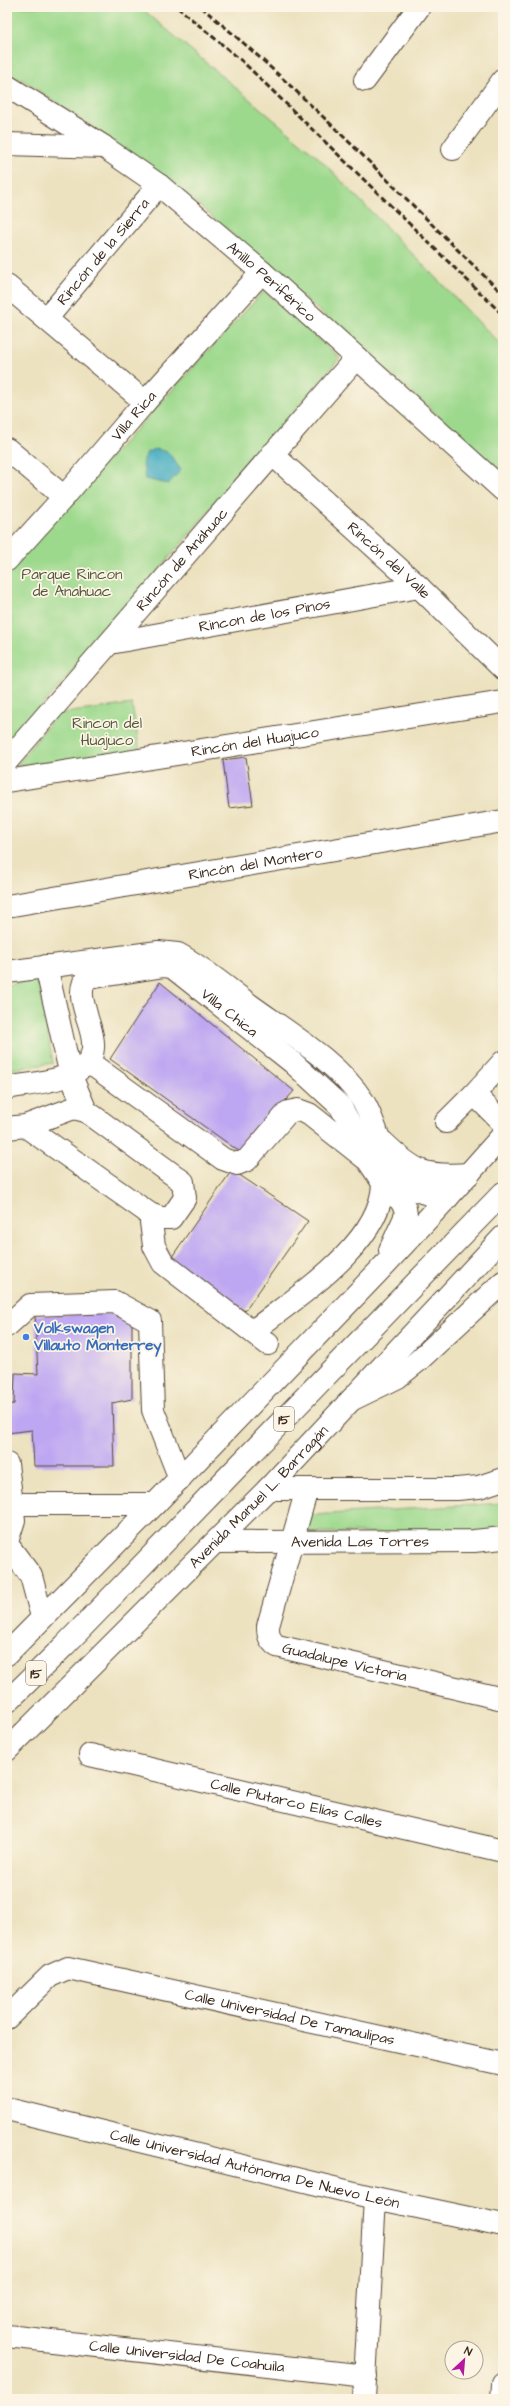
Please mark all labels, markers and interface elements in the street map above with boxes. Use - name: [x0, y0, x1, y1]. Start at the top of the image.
- street label: Rincón de la Sierra: [52, 193, 155, 310]
- street label: Anillo Periférico: [222, 237, 321, 327]
- street label: Villa Rica: [106, 386, 162, 446]
- street label: Rincón de Anáhuac: [131, 503, 233, 616]
- street label: Rincón del Valle: [342, 517, 435, 604]
- park label: Parque Rincon de Anahuac: [22, 564, 123, 602]
- street label: Rincon de los Pinos: [197, 593, 333, 638]
- park label: Rincon del Huajuco: [72, 713, 142, 751]
- street label: Rincón del Huajuco: [190, 721, 321, 763]
- street label: Rincón del Montero: [187, 842, 325, 886]
- street label: Villa Chica: [196, 984, 263, 1042]
- place label: Volkswagen Villauto Monterrey: [33, 1318, 162, 1357]
- marker: Volkswagen Villauto Monterrey: [21, 1332, 31, 1342]
- road number: 15: [274, 1407, 294, 1431]
- street label: Avenida Manuel L. Barragán: [184, 1420, 334, 1573]
- street label: Avenida Las Torres: [291, 1531, 430, 1553]
- street label: Guadalupe Victoria: [280, 1638, 409, 1687]
- road number: 15: [26, 1661, 46, 1685]
- street label: Calle Plutarco Elías Calles: [208, 1773, 385, 1834]
- street label: Calle Universidad De Tamaulipas: [183, 1984, 397, 2051]
- street label: Calle Universidad Autónoma De Nuevo León: [108, 2124, 402, 2214]
- street label: Calle Universidad De Coahuila: [88, 2335, 286, 2378]
- north arrow: [444, 2340, 484, 2380]
- text: N: [462, 2343, 475, 2360]

